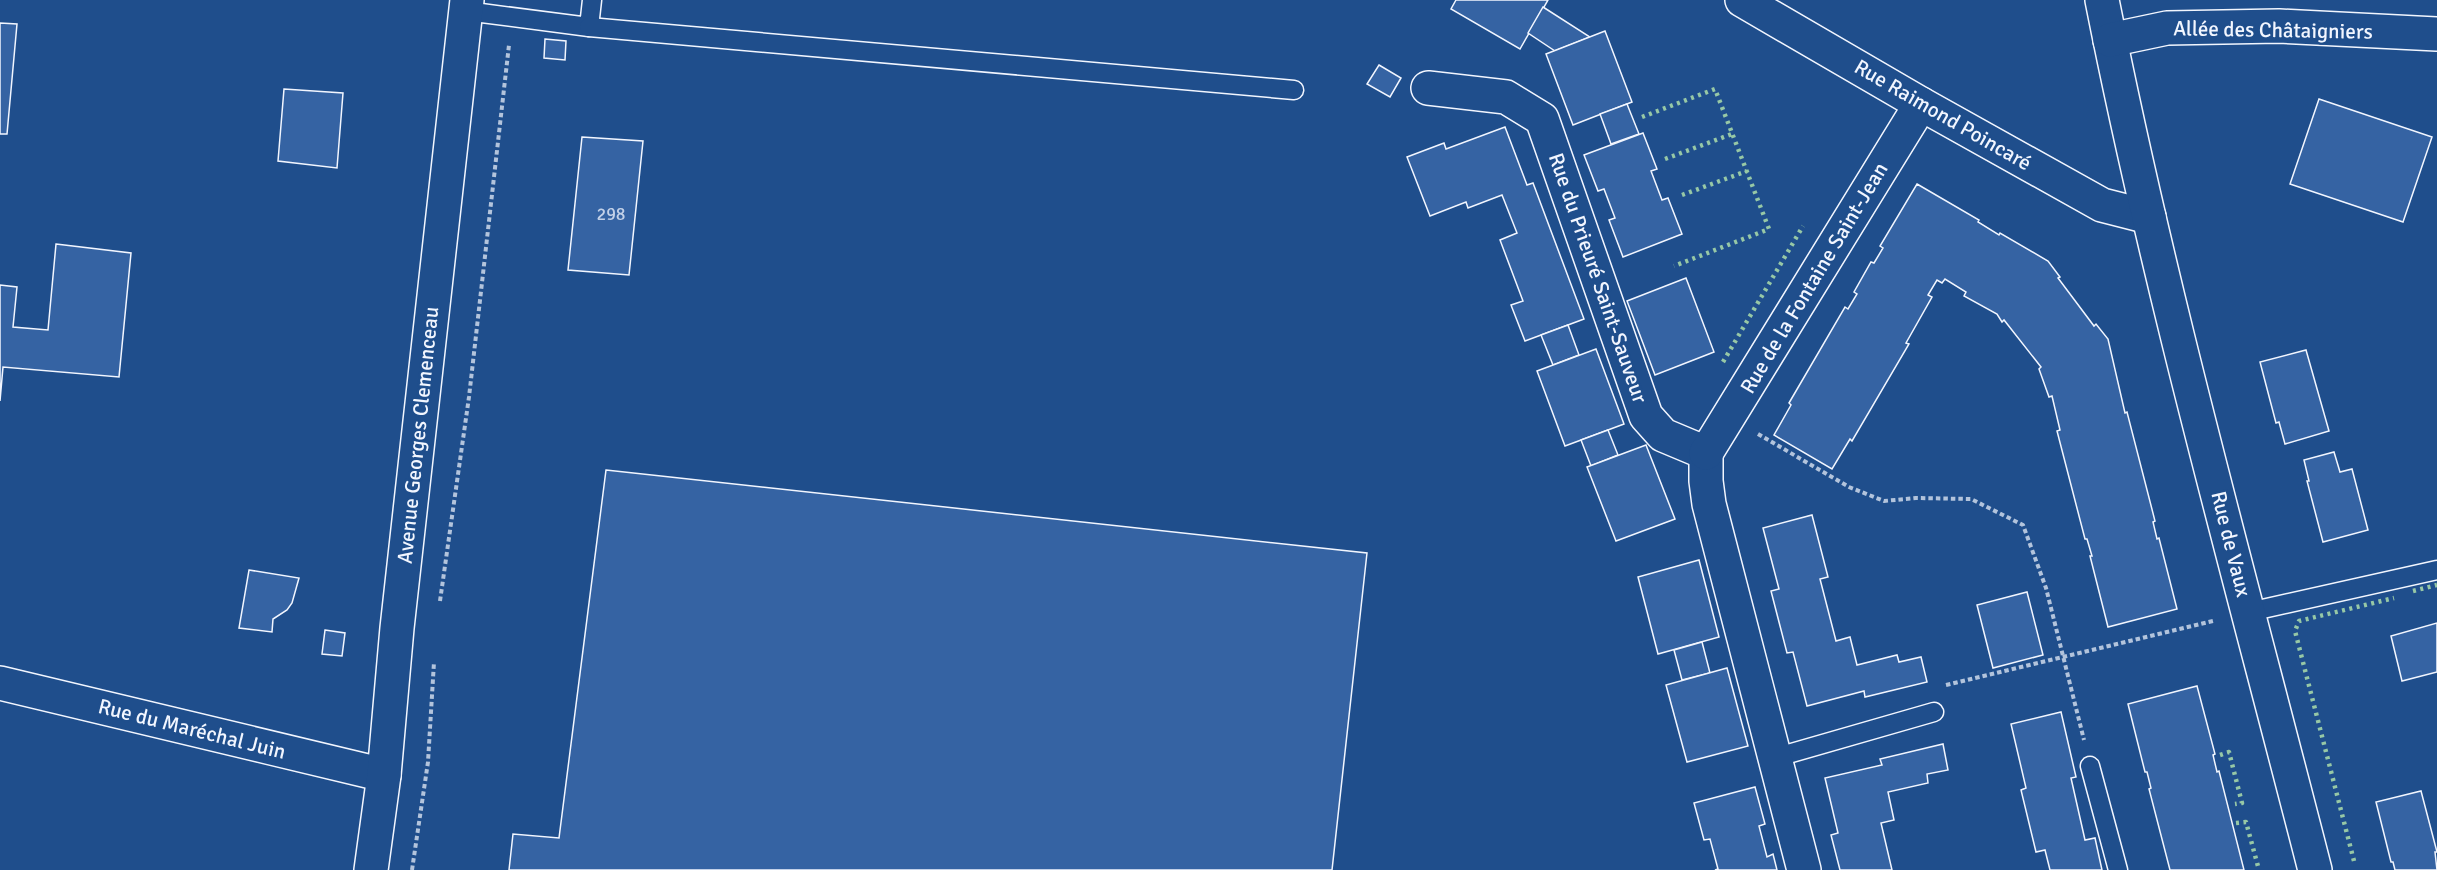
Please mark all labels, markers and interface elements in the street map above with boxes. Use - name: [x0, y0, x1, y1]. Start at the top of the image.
- street label: Allée des Châtaigniers: [2173, 15, 2373, 45]
- street label: Rue Raimond Poincaré: [1850, 54, 2036, 176]
- street label: Rue du Prieuré Saint-Sauveur: [1543, 150, 1653, 407]
- street label: Rue de la Fontaine Saint-Jean: [1735, 158, 1893, 398]
- house number: 298: [596, 203, 626, 225]
- street label: Avenue Georges Clemenceau: [392, 305, 444, 565]
- street label: Rue de Vaux: [2205, 488, 2257, 600]
- street label: Rue du Maréchal Juin: [96, 693, 288, 765]

